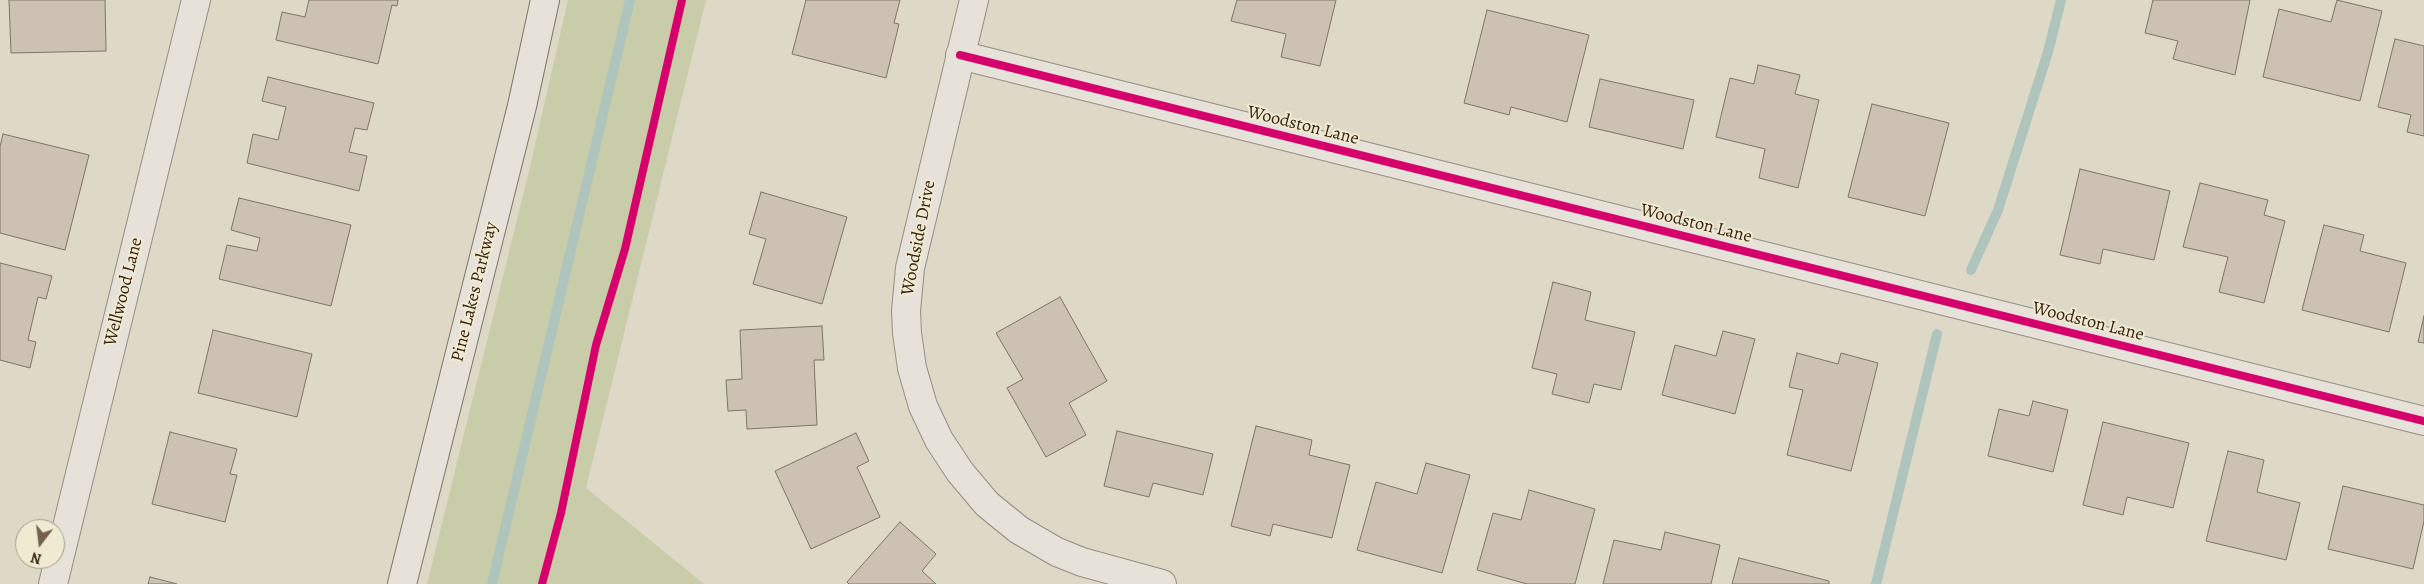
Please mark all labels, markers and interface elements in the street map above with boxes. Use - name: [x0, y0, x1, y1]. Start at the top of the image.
- street label: Woodston Lane: [1245, 102, 1361, 150]
- street label: Woodside Drive: [897, 178, 941, 298]
- street label: Woodston Lane: [1638, 200, 1754, 248]
- street label: Pine Lakes Parkway: [447, 220, 503, 364]
- street label: Wellwood Lane: [100, 235, 148, 349]
- street label: Woodston Lane: [2030, 298, 2146, 346]
- north arrow: [15, 519, 65, 569]
- text: N: [29, 548, 44, 569]

